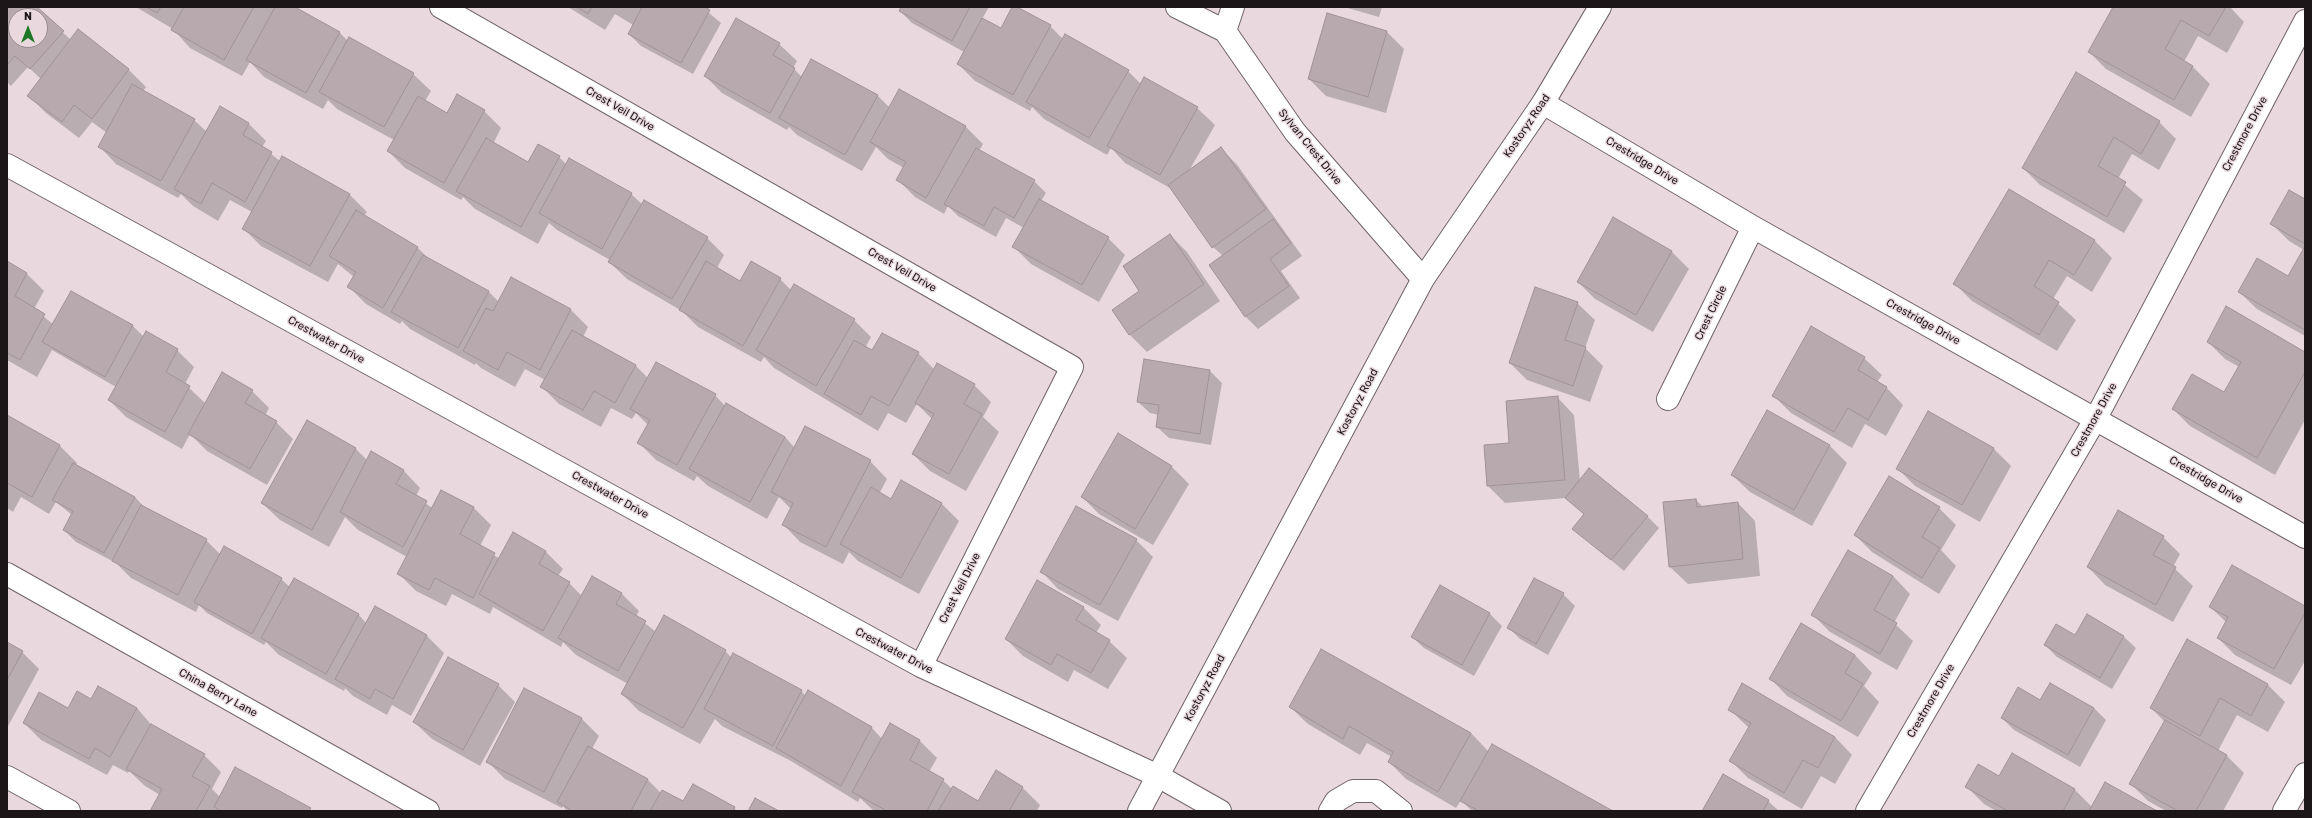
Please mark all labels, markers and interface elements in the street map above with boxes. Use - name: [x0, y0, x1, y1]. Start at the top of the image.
- north arrow: [8, 8, 48, 48]
- text: N: [24, 10, 32, 23]
- street label: Crest Veil Drive: [583, 84, 657, 134]
- street label: Kostoryz Road: [1501, 92, 1553, 160]
- street label: Crestmore Drive: [2220, 94, 2270, 174]
- street label: Sylvan Crest Drive: [1275, 107, 1345, 187]
- street label: Crestridge Drive: [1603, 134, 1681, 188]
- street label: Crest Veil Drive: [865, 245, 939, 295]
- street label: Crest Circle: [1692, 284, 1730, 342]
- street label: Crestridge Drive: [1884, 296, 1962, 348]
- street label: Crestwater Drive: [285, 313, 367, 367]
- street label: Kostoryz Road: [1335, 366, 1381, 438]
- street label: Crestmore Drive: [2068, 381, 2120, 459]
- street label: Crestridge Drive: [2167, 454, 2245, 506]
- street label: Crestwater Drive: [569, 468, 651, 522]
- street label: Crest Veil Drive: [937, 550, 983, 626]
- street label: Crestwater Drive: [853, 625, 935, 677]
- street label: Kostoryz Road: [1182, 652, 1228, 724]
- street label: Crestmore Drive: [1905, 662, 1957, 740]
- street label: China Berry Lane: [176, 666, 260, 720]

